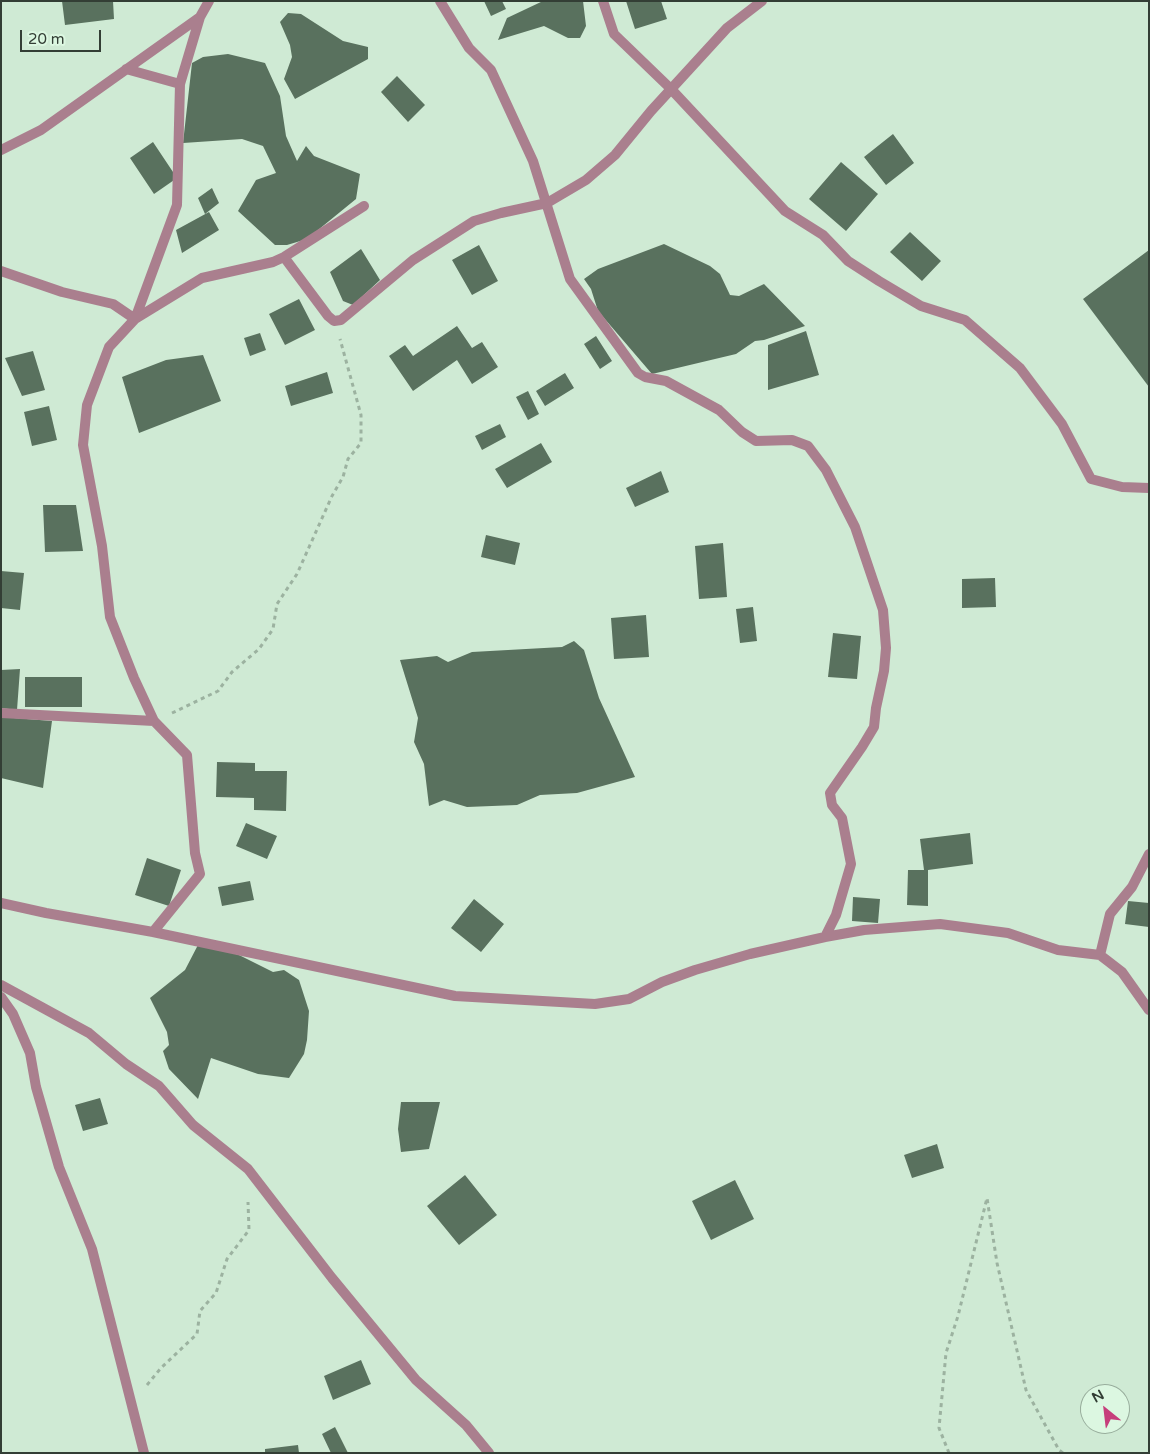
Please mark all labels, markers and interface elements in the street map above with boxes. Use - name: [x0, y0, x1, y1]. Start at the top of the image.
- scale bar: [22, 20, 104, 52]
- text: 20 m: [28, 30, 65, 48]
- north arrow: [1080, 1384, 1130, 1434]
- text: N: [1089, 1386, 1107, 1406]

